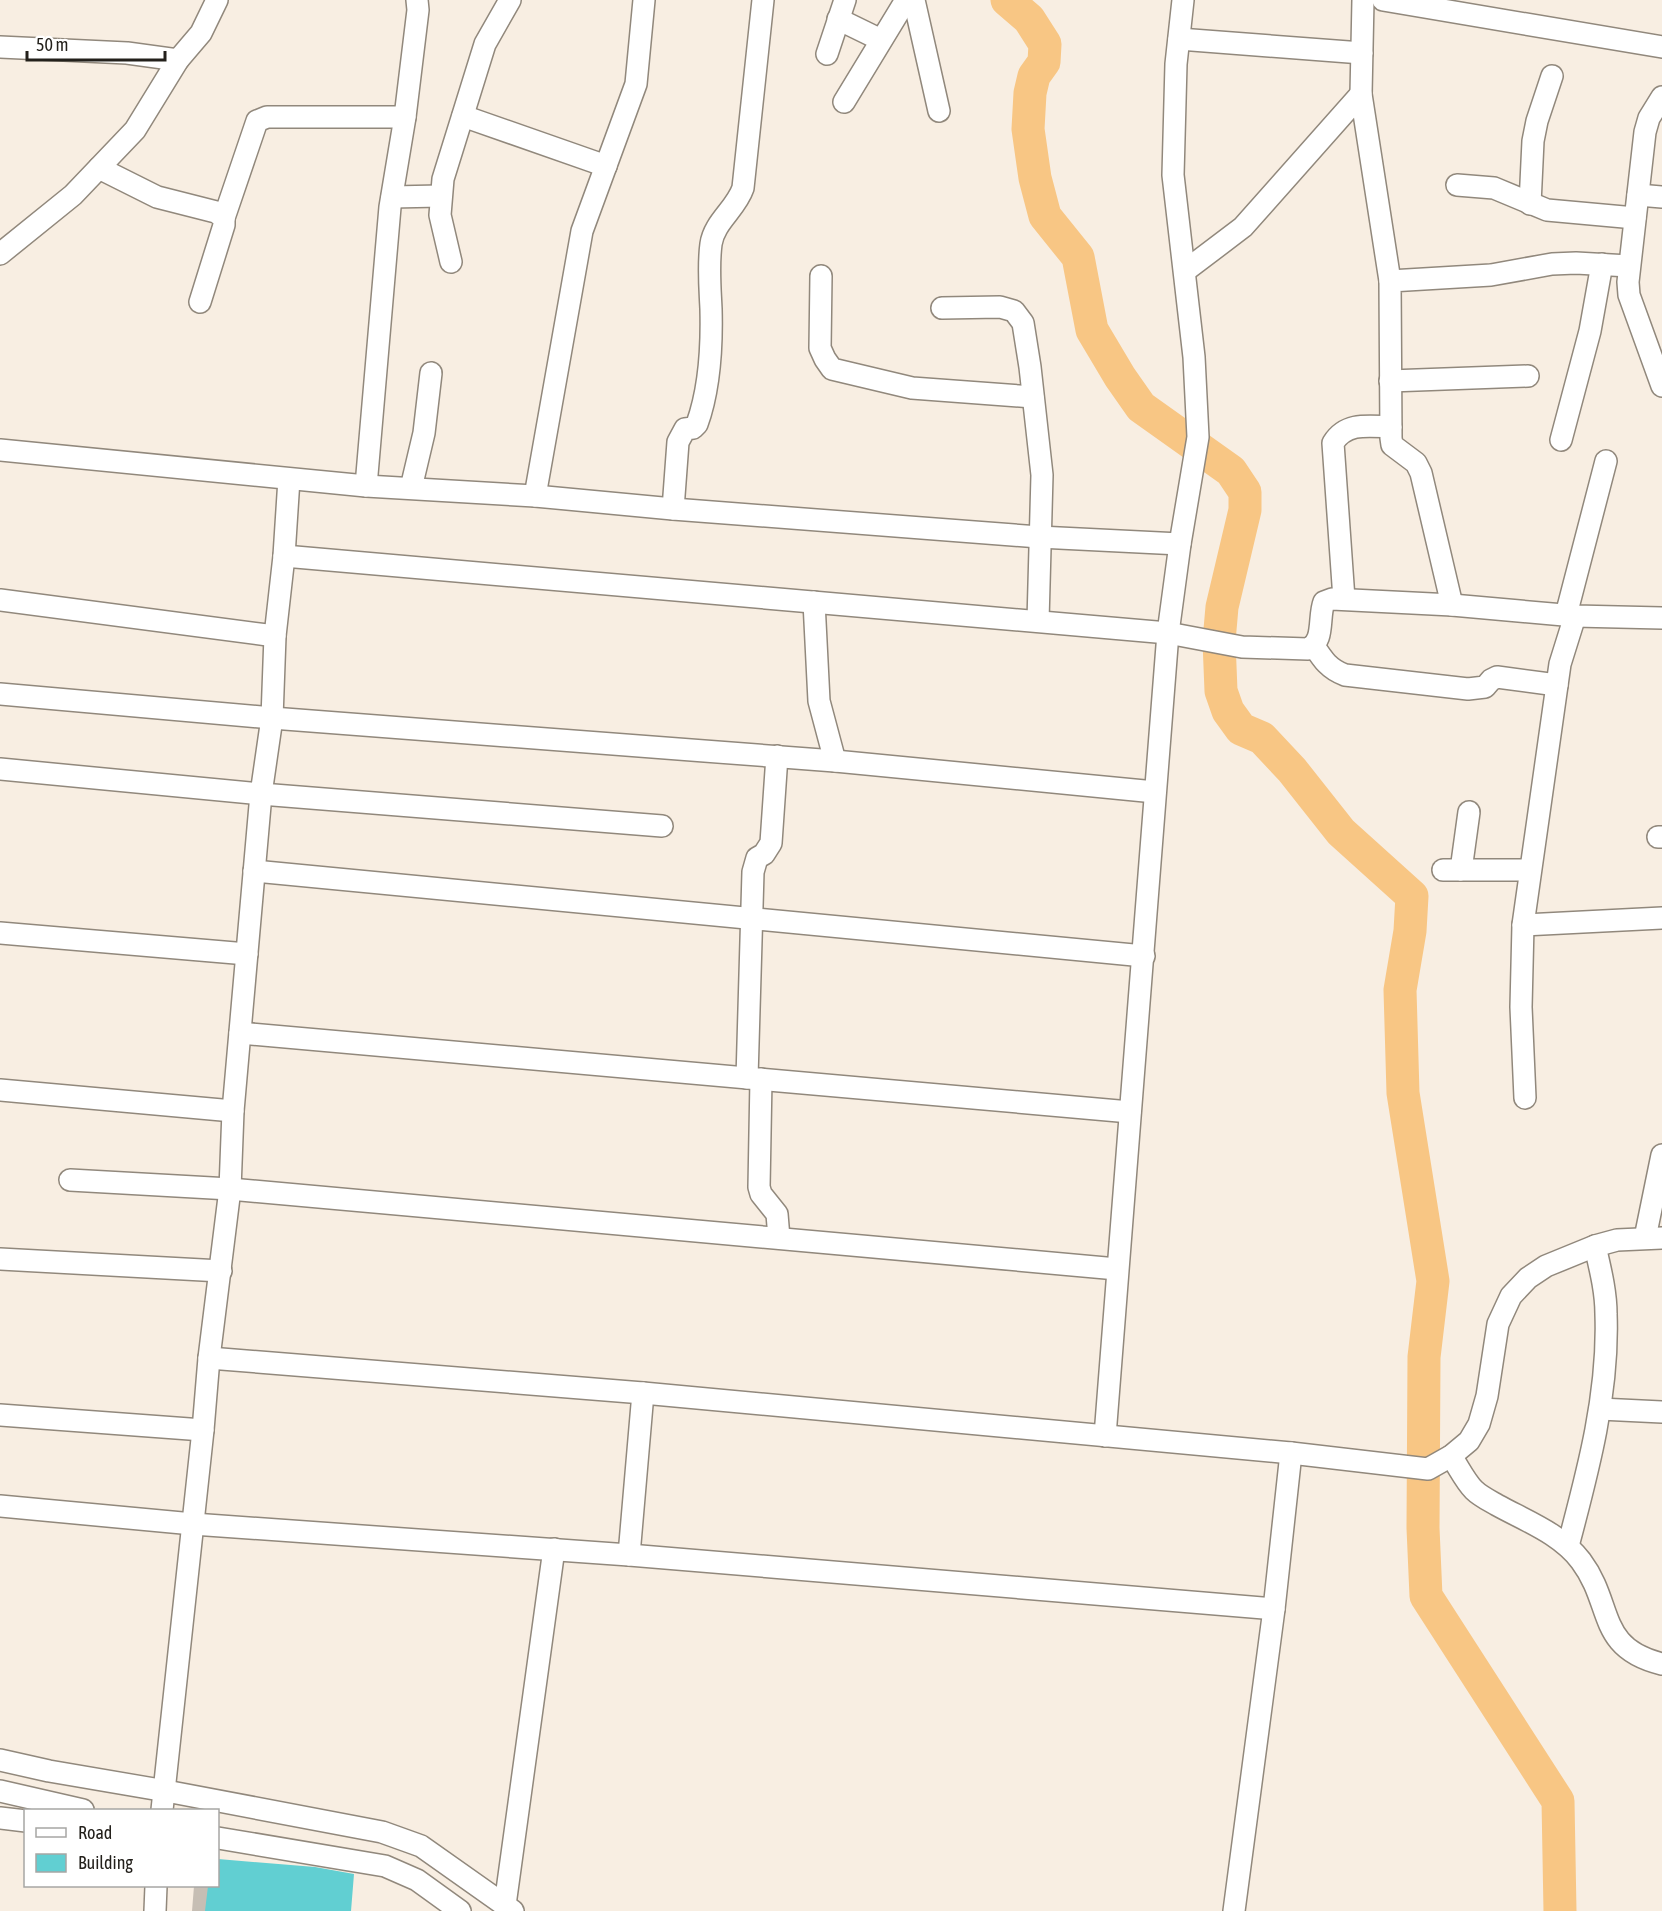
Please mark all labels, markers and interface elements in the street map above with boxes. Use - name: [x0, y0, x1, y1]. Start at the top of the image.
- scale bar: [27, 24, 165, 62]
- text: 50 m: [36, 34, 68, 55]
- legend: [24, 1809, 219, 1887]
- text: Road: [78, 1822, 112, 1843]
- text: Building: [78, 1852, 133, 1873]

